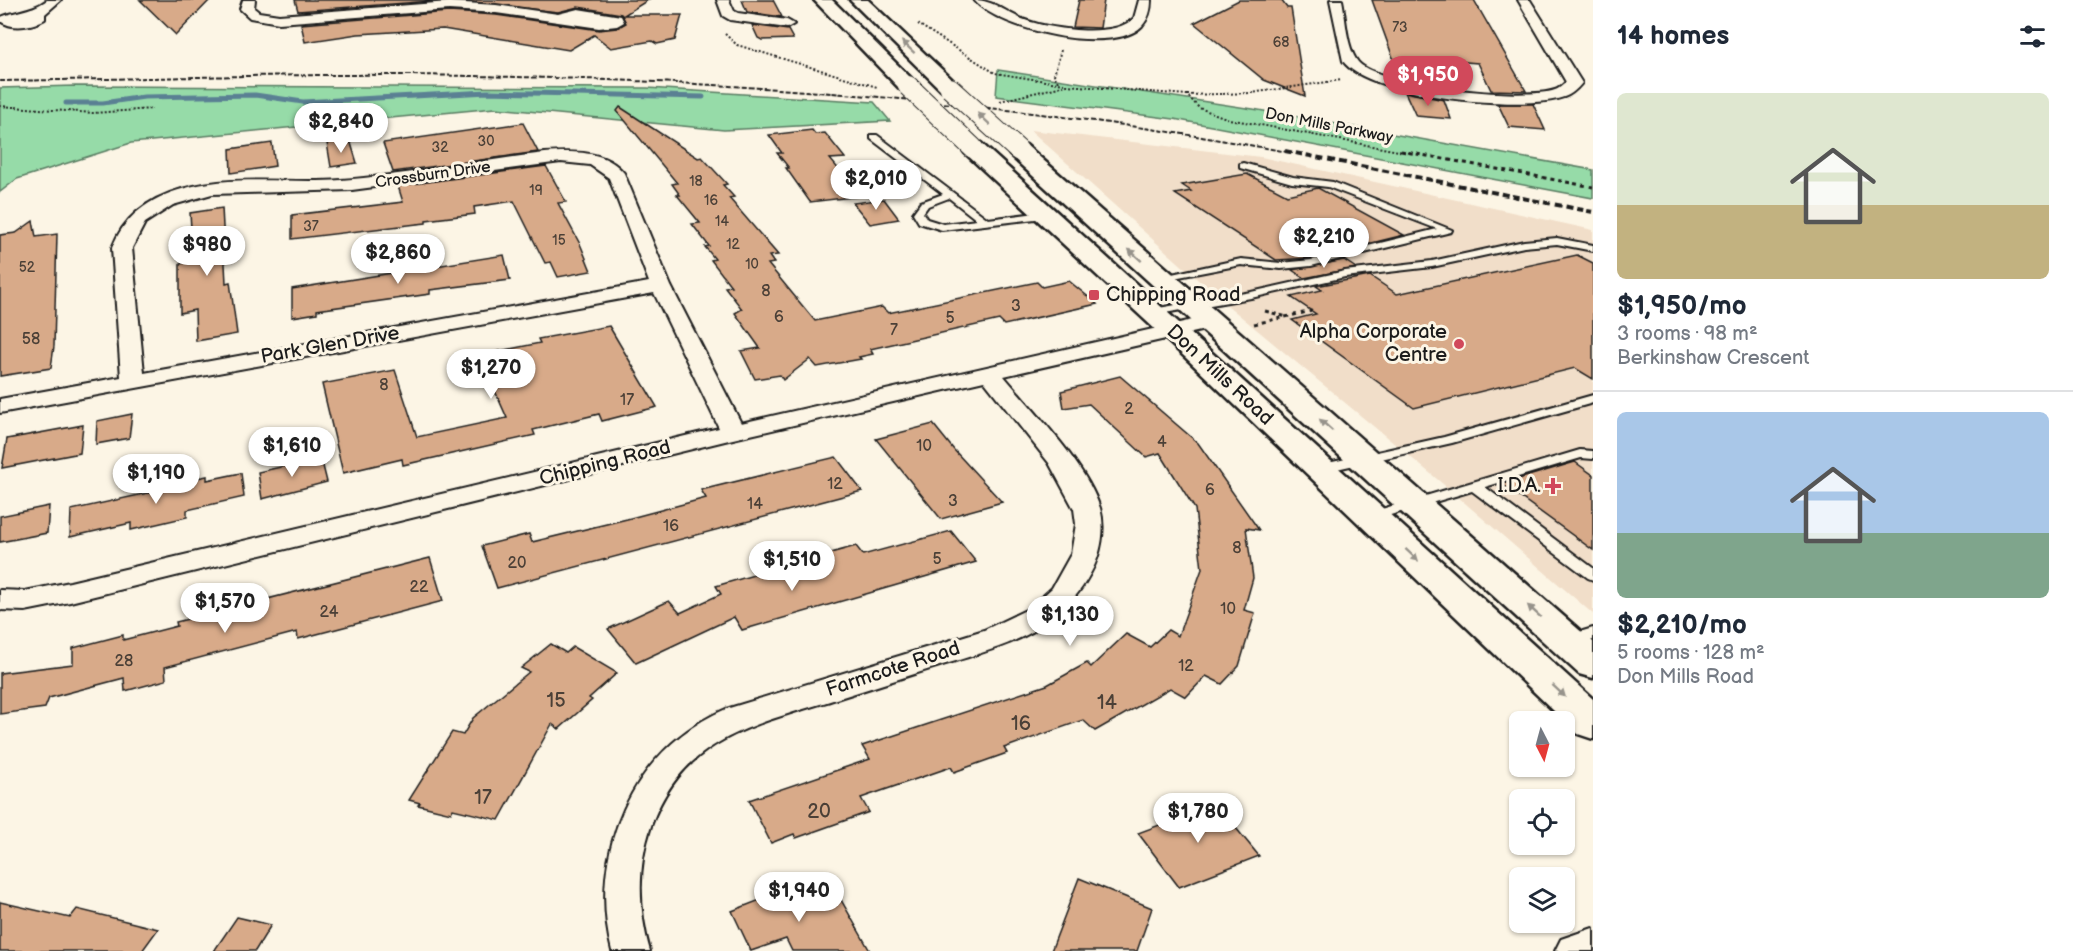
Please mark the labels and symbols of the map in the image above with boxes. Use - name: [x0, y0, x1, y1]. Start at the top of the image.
- house number: 73: [1392, 19, 1408, 36]
- house number: 68: [1273, 34, 1289, 51]
- one-way arrow: [901, 40, 916, 54]
- pin: $1,950: [1379, 56, 1477, 107]
- pin: $2,840: [292, 103, 390, 154]
- street label: Don Mills Parkway: [1263, 104, 1395, 148]
- one-way arrow: [977, 112, 992, 126]
- house number: 30: [478, 133, 494, 150]
- house number: 32: [432, 139, 449, 156]
- street label: Crossburn Drive: [374, 157, 492, 192]
- pin: $2,010: [827, 160, 925, 211]
- house number: 18: [689, 173, 703, 190]
- house number: 19: [529, 182, 543, 199]
- house number: 16: [704, 192, 718, 209]
- house number: 14: [715, 213, 729, 230]
- house number: 37: [303, 218, 319, 235]
- pin: $2,210: [1275, 218, 1373, 269]
- pin: $980: [171, 226, 243, 277]
- house number: 15: [552, 232, 566, 249]
- pin: $2,860: [349, 234, 447, 285]
- house number: 12: [726, 236, 741, 253]
- one-way arrow: [1128, 249, 1143, 262]
- house number: 10: [745, 256, 759, 273]
- house number: 52: [19, 259, 36, 276]
- house number: 8: [761, 282, 771, 301]
- place label: Chipping Road: [1106, 283, 1240, 307]
- marker: Chipping Road: [1087, 288, 1101, 302]
- house number: 3: [1011, 297, 1021, 316]
- house number: 6: [774, 308, 784, 327]
- house number: 5: [945, 309, 955, 328]
- street label: Don Mills Road: [1162, 320, 1278, 430]
- place label: Alpha Corporate Centre: [1300, 320, 1447, 367]
- street label: Park Glen Drive: [259, 321, 401, 369]
- house number: 7: [890, 321, 898, 340]
- house number: 58: [22, 330, 40, 349]
- marker: Alpha Corporate Centre: [1452, 337, 1466, 351]
- pin: $1,270: [442, 349, 540, 400]
- house number: 8: [379, 376, 389, 395]
- house number: 17: [620, 391, 634, 410]
- house number: 2: [1124, 400, 1134, 419]
- one-way arrow: [1318, 418, 1333, 432]
- pin: $1,610: [243, 427, 341, 478]
- house number: 4: [1157, 433, 1167, 452]
- street label: Chipping Road: [537, 435, 673, 491]
- house number: 10: [916, 437, 932, 456]
- pin: $1,190: [107, 454, 205, 505]
- place label: I.D.A.: [1498, 474, 1541, 498]
- house number: 12: [827, 475, 843, 494]
- marker: I.D.A.: [1546, 479, 1560, 493]
- house number: 6: [1205, 481, 1215, 500]
- house number: 3: [948, 492, 958, 511]
- house number: 14: [747, 495, 763, 514]
- house number: 16: [663, 517, 679, 536]
- house number: 8: [1232, 539, 1242, 558]
- pin: $1,510: [743, 541, 841, 592]
- one-way arrow: [1404, 548, 1419, 561]
- house number: 5: [932, 550, 942, 569]
- house number: 20: [508, 554, 526, 573]
- house number: 22: [410, 578, 429, 597]
- pin: $1,570: [176, 583, 274, 634]
- pin: $1,130: [1021, 596, 1119, 647]
- house number: 10: [1220, 600, 1236, 619]
- house number: 24: [320, 603, 339, 622]
- one-way arrow: [1527, 605, 1542, 618]
- street label: Farmcote Road: [823, 636, 963, 702]
- house number: 28: [115, 652, 133, 671]
- house number: 12: [1178, 657, 1194, 676]
- one-way arrow: [1551, 684, 1566, 698]
- house number: 15: [546, 689, 566, 713]
- house number: 14: [1097, 691, 1117, 715]
- north arrow: [1509, 711, 1575, 777]
- house number: 16: [1011, 712, 1031, 736]
- house number: 17: [474, 786, 492, 810]
- pin: $1,780: [1149, 793, 1247, 844]
- house number: 20: [807, 800, 831, 824]
- pin: $1,940: [750, 872, 848, 923]

